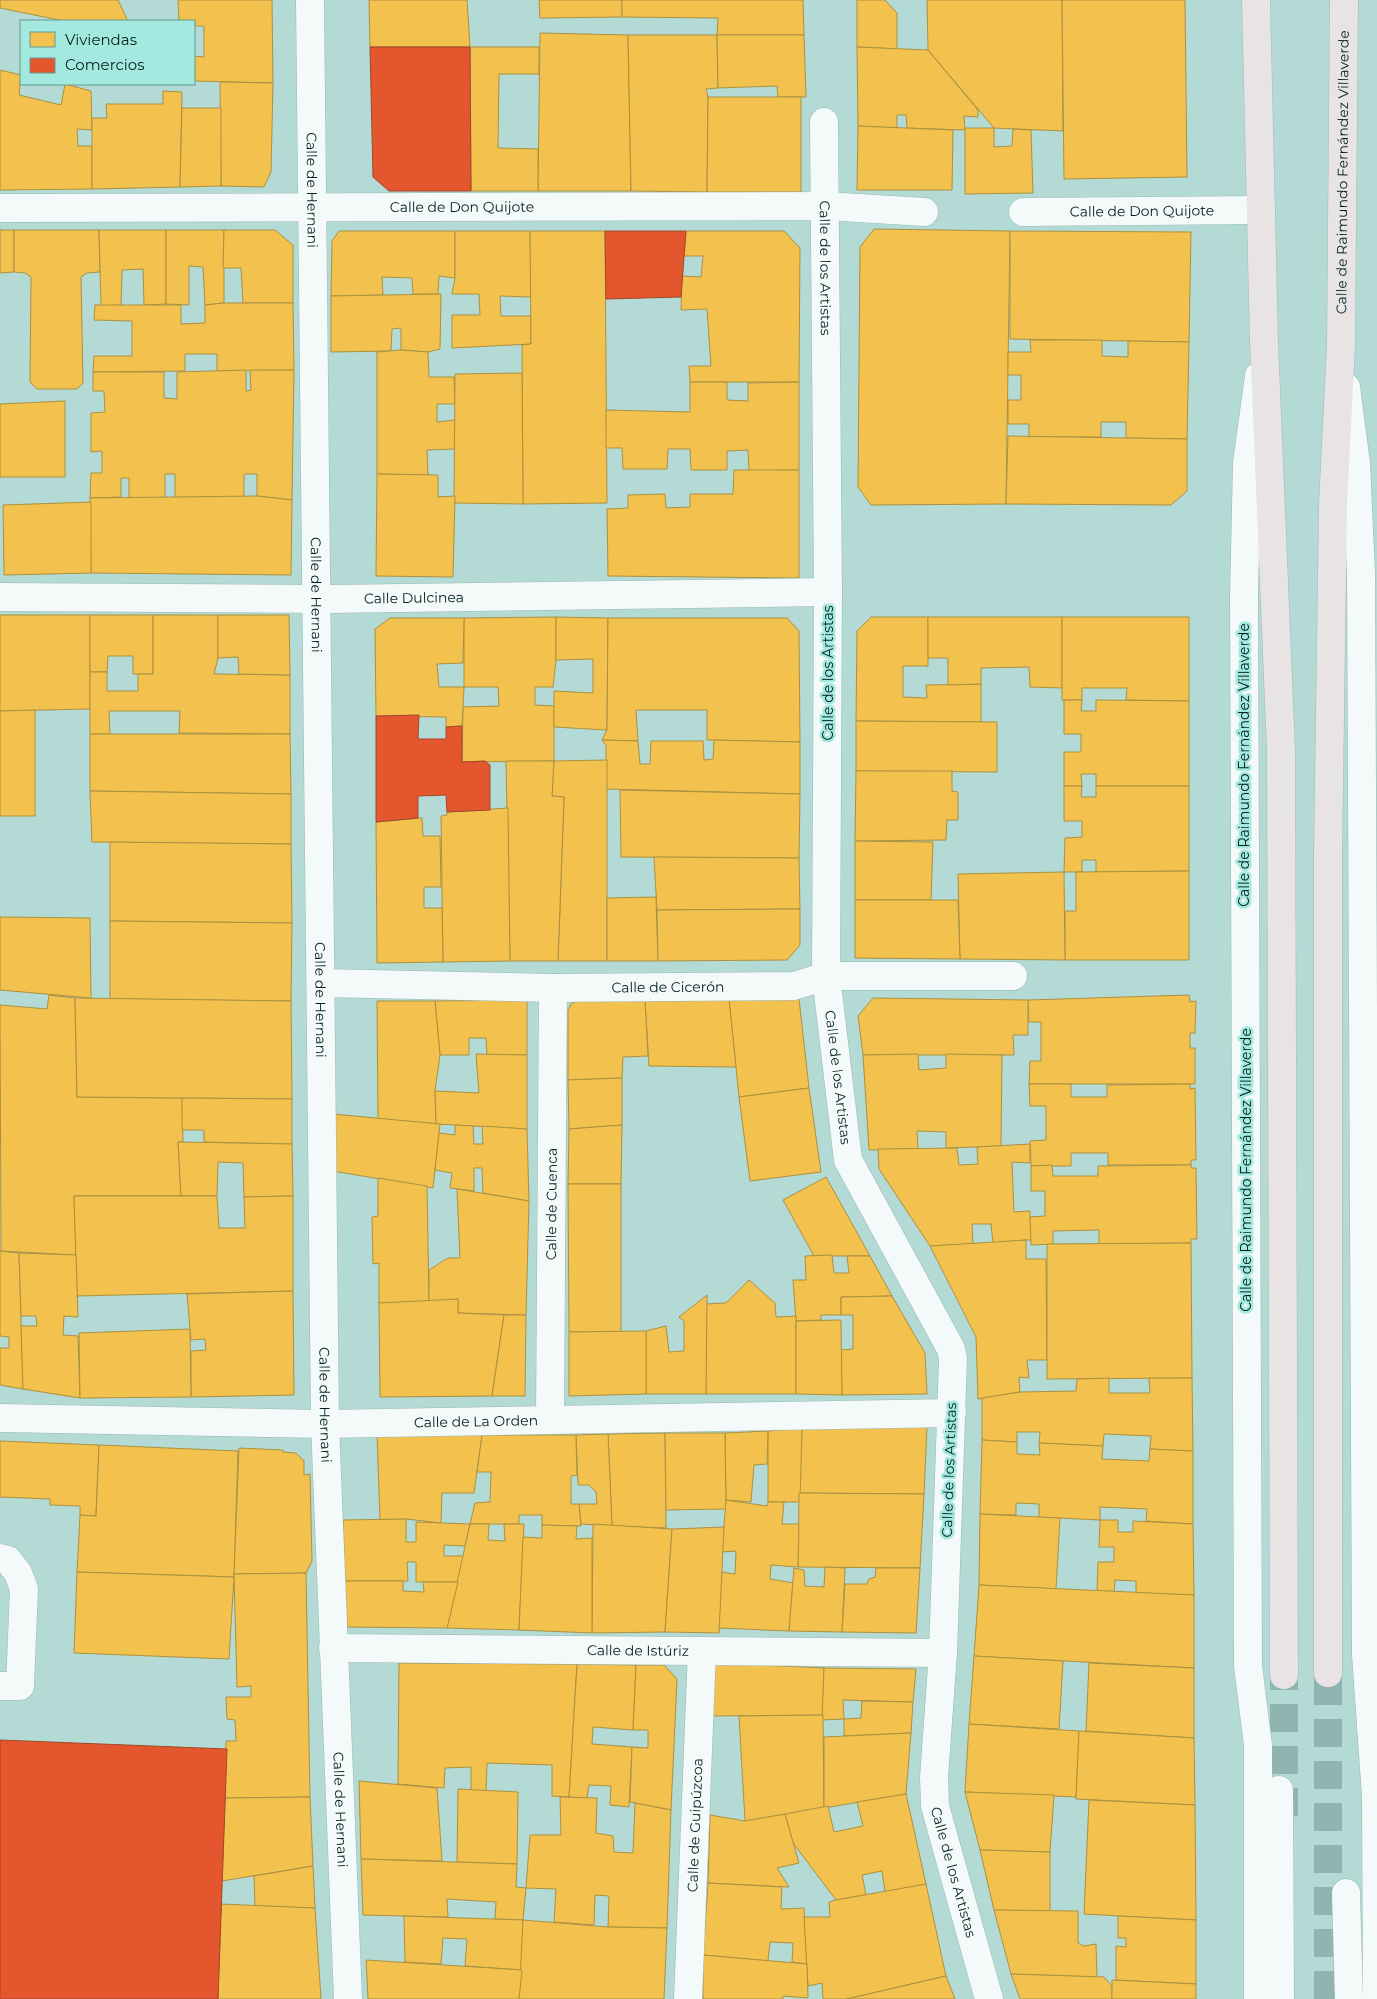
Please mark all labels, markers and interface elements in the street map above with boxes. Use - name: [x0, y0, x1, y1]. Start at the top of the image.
- legend: [20, 20, 195, 85]
- text: Viviendas: [65, 30, 137, 49]
- street label: Calle de Raimundo Fernández Villaverde: [1332, 30, 1353, 314]
- text: Comercios: [65, 55, 145, 74]
- street label: Calle de Hernani: [302, 132, 322, 248]
- street label: Calle de Don Quijote: [390, 198, 534, 216]
- street label: Calle de los Artistas: [816, 200, 835, 336]
- street label: Calle de Don Quijote: [1070, 201, 1214, 221]
- street label: Calle de Hernani: [307, 537, 326, 653]
- street label: Calle Dulcinea: [364, 588, 464, 608]
- street label: Calle de los Artistas: [819, 605, 837, 741]
- street label: Calle de Raimundo Fernández Villaverde: [1235, 623, 1253, 907]
- street label: Calle de Hernani: [311, 942, 330, 1058]
- street label: Calle de Cicerón: [611, 978, 725, 997]
- street label: Calle de los Artistas: [821, 1009, 855, 1146]
- street label: Calle de Raimundo Fernández Villaverde: [1237, 1028, 1255, 1312]
- street label: Calle de Cuenca: [542, 1148, 561, 1260]
- street label: Calle de Hernani: [315, 1347, 336, 1463]
- street label: Calle de los Artistas: [938, 1402, 960, 1538]
- street label: Calle de La Orden: [414, 1411, 538, 1431]
- street label: Calle de Istúriz: [587, 1641, 689, 1660]
- street label: Calle de Hernani: [329, 1751, 352, 1868]
- street label: Calle de Guipúzcoa: [683, 1758, 707, 1893]
- street label: Calle de los Artistas: [927, 1805, 980, 1940]

